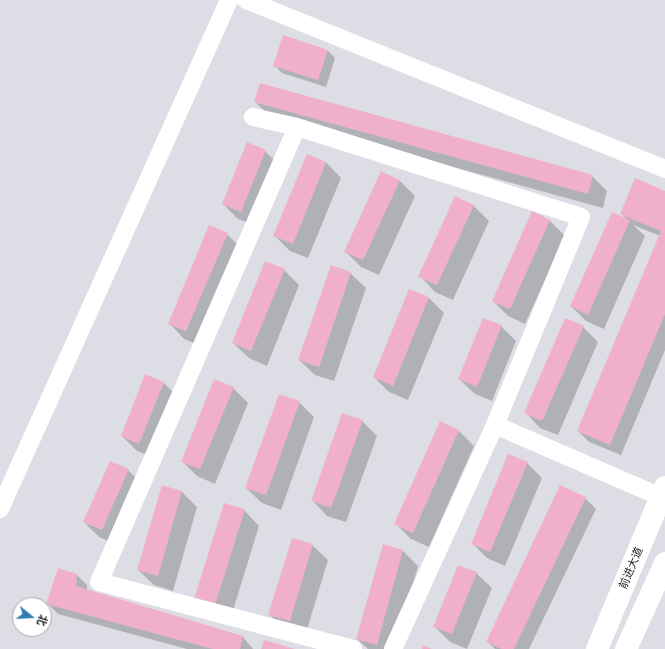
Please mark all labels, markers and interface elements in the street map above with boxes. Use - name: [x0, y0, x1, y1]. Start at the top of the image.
- street label: 前进大道: [616, 545, 646, 591]
- north arrow: [12, 597, 52, 637]
- text: 北: [35, 613, 51, 628]

